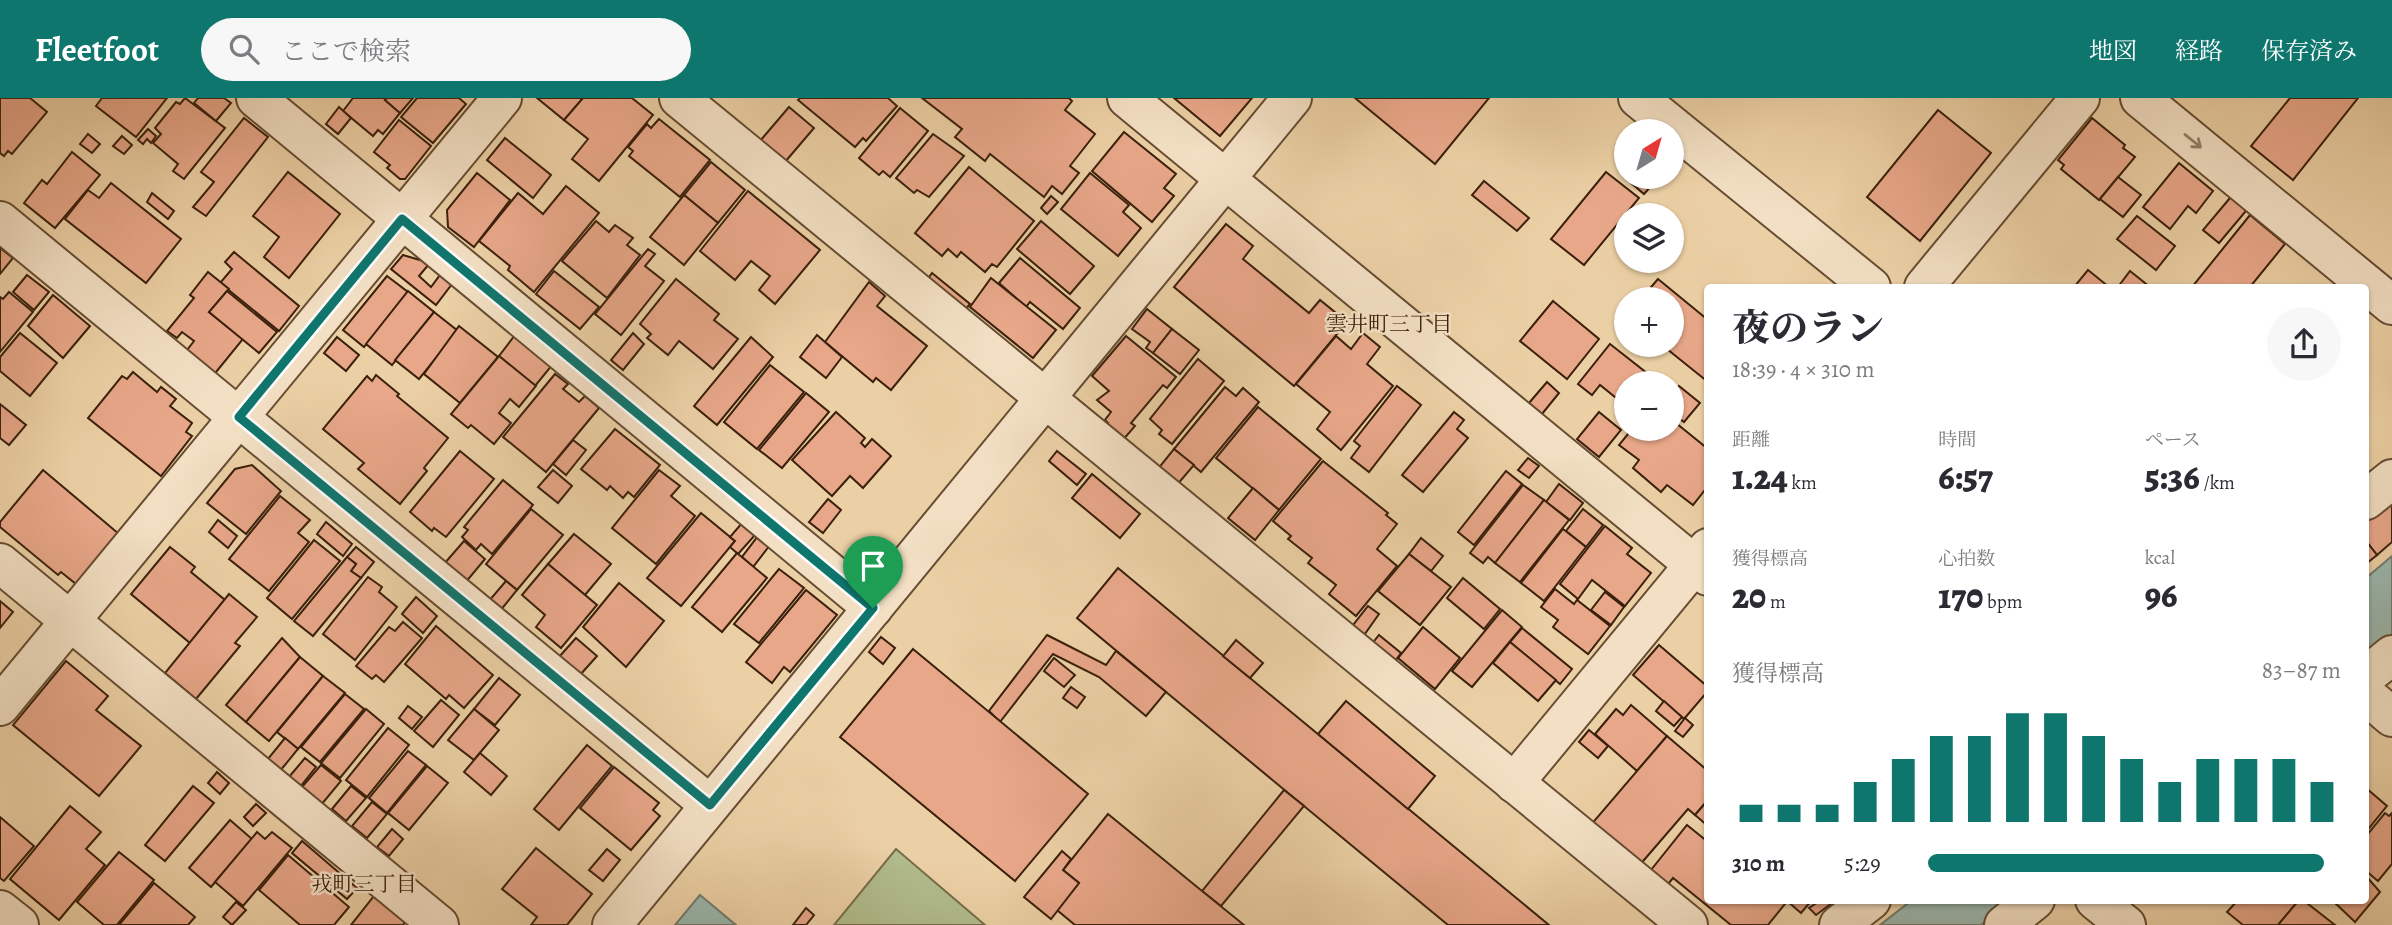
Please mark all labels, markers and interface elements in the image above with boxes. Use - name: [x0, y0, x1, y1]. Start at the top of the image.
- search box: [201, 18, 691, 81]
- text: Fleetfoot: [35, 27, 159, 72]
- icon: search: [225, 30, 263, 68]
- text: ここで検索: [281, 34, 411, 69]
- text: 地図: [2089, 35, 2137, 67]
- text: 経路: [2175, 35, 2223, 67]
- text: 保存済み: [2261, 35, 2357, 67]
- north arrow: [1614, 119, 1684, 189]
- map controls: [1614, 119, 1684, 441]
- one-way arrow: [2183, 134, 2201, 149]
- button: layers: [1614, 203, 1684, 273]
- button: +: [1614, 287, 1684, 357]
- text: 夜のラン: [1732, 302, 1884, 354]
- button: share: [2267, 307, 2341, 381]
- district label: 雲井町三丁目: [1326, 310, 1452, 338]
- text: 18:39 · 4 × 310 m: [1732, 354, 1875, 385]
- button: −: [1614, 371, 1684, 441]
- text: 距離: [1732, 427, 1770, 453]
- text: 時間: [1938, 427, 1976, 453]
- text: ペース: [2145, 427, 2201, 453]
- text: 1.24: [1732, 453, 1788, 501]
- text: 6:57: [1938, 453, 1993, 501]
- text: 5:36: [2145, 453, 2200, 501]
- text: km: [1788, 470, 1817, 496]
- text: /km: [2200, 470, 2235, 496]
- pin: [843, 536, 903, 608]
- text: kcal: [2145, 545, 2175, 571]
- text: 獲得標高: [1732, 546, 1808, 572]
- text: 心拍数: [1938, 546, 1995, 572]
- icon: arrive: [854, 547, 892, 585]
- text: 96: [2145, 571, 2178, 619]
- text: 20: [1732, 572, 1766, 620]
- text: 170: [1938, 572, 1983, 620]
- text: m: [1766, 589, 1786, 615]
- text: bpm: [1983, 589, 2023, 615]
- text: 83–87 m: [2262, 655, 2341, 686]
- text: 獲得標高: [1732, 658, 1824, 689]
- text: 310 m: [1732, 848, 1785, 879]
- text: 5:29: [1844, 848, 1881, 879]
- district label: 戎町三丁目: [312, 870, 417, 898]

